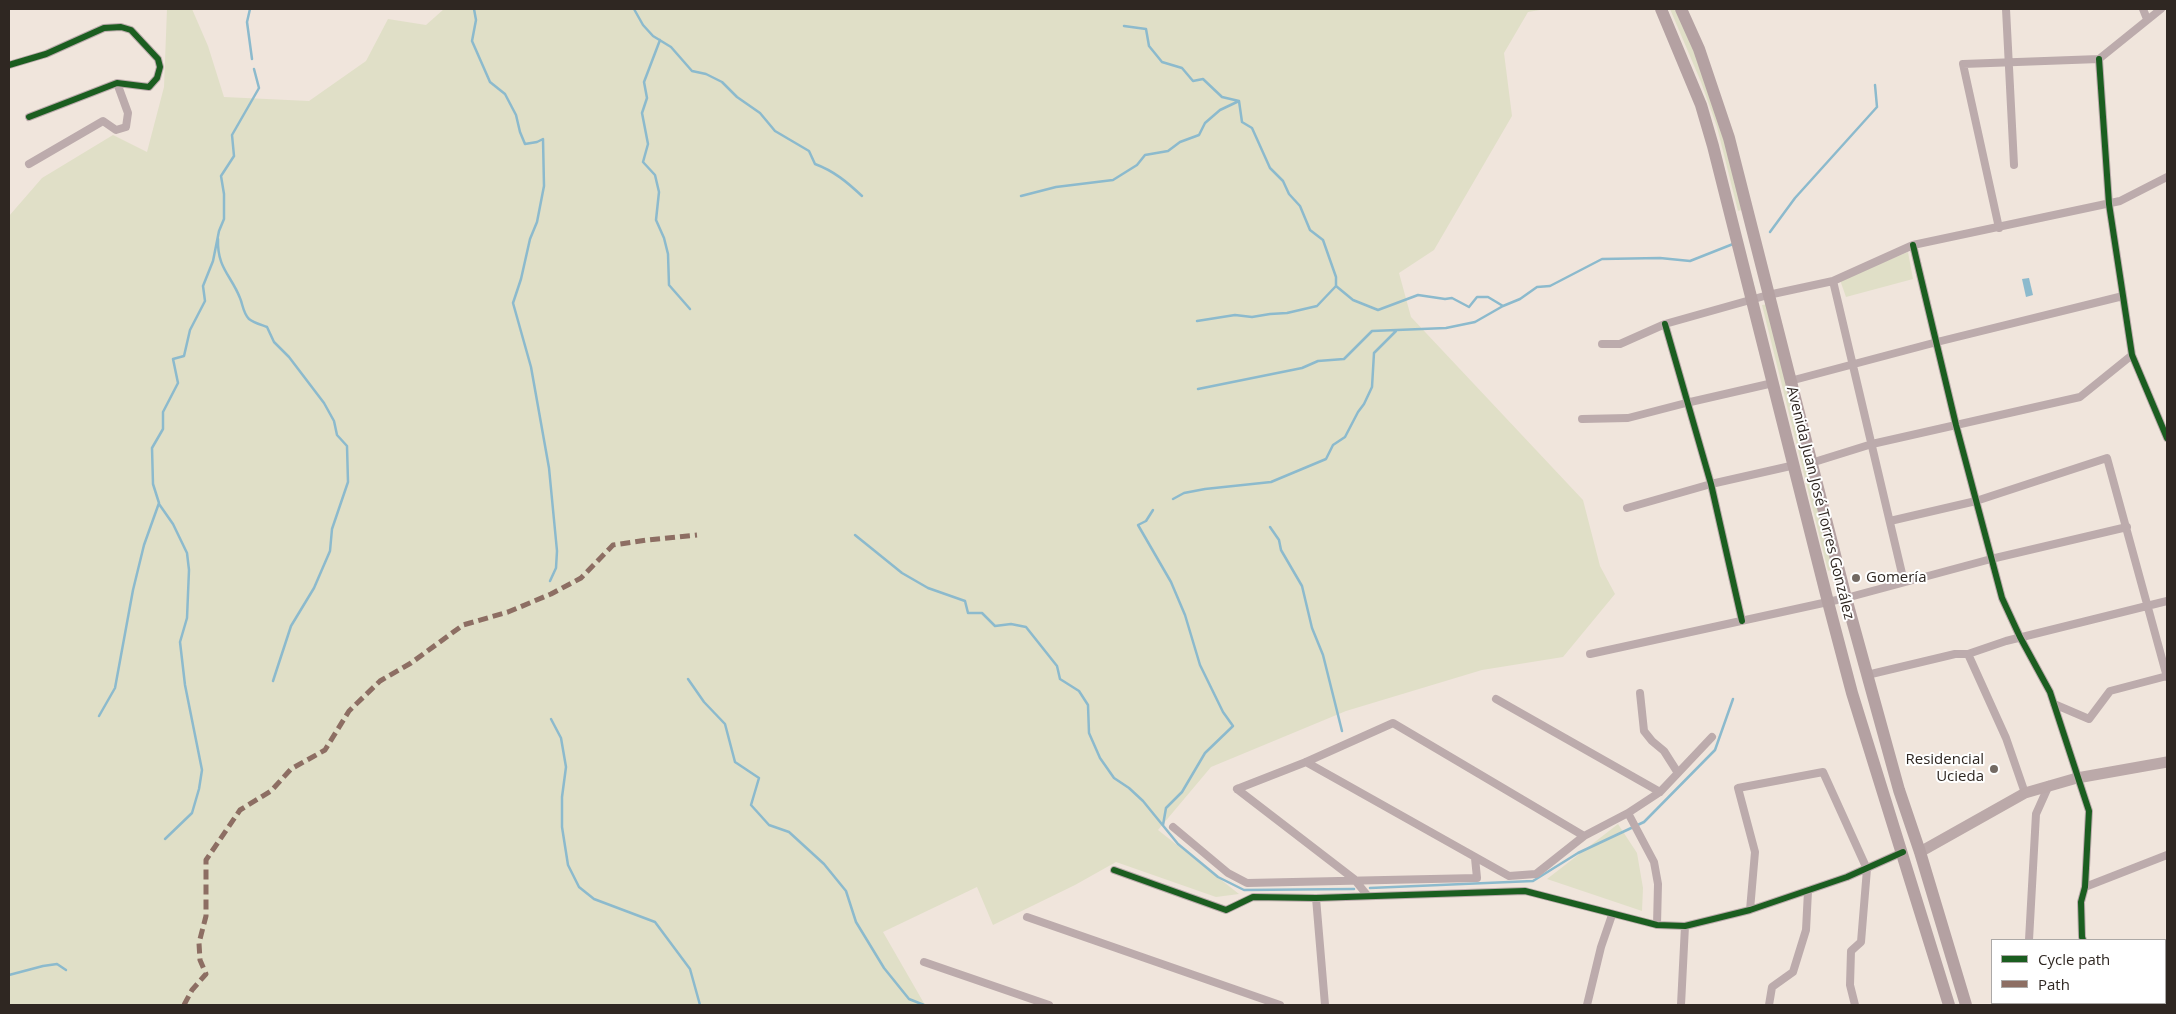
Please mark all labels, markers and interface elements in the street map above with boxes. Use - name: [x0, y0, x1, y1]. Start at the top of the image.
- street label: Avenida Juan José Torres González: [1782, 385, 1858, 621]
- place label: Gomería: [1866, 569, 1926, 587]
- marker: Gomería: [1850, 572, 1862, 584]
- place label: Residencial Ucieda: [1905, 751, 1984, 786]
- marker: Residencial Ucieda: [1988, 763, 2000, 775]
- legend: [1991, 939, 2166, 1004]
- text: Cycle path: [2038, 949, 2110, 969]
- text: Path: [2038, 974, 2070, 994]

